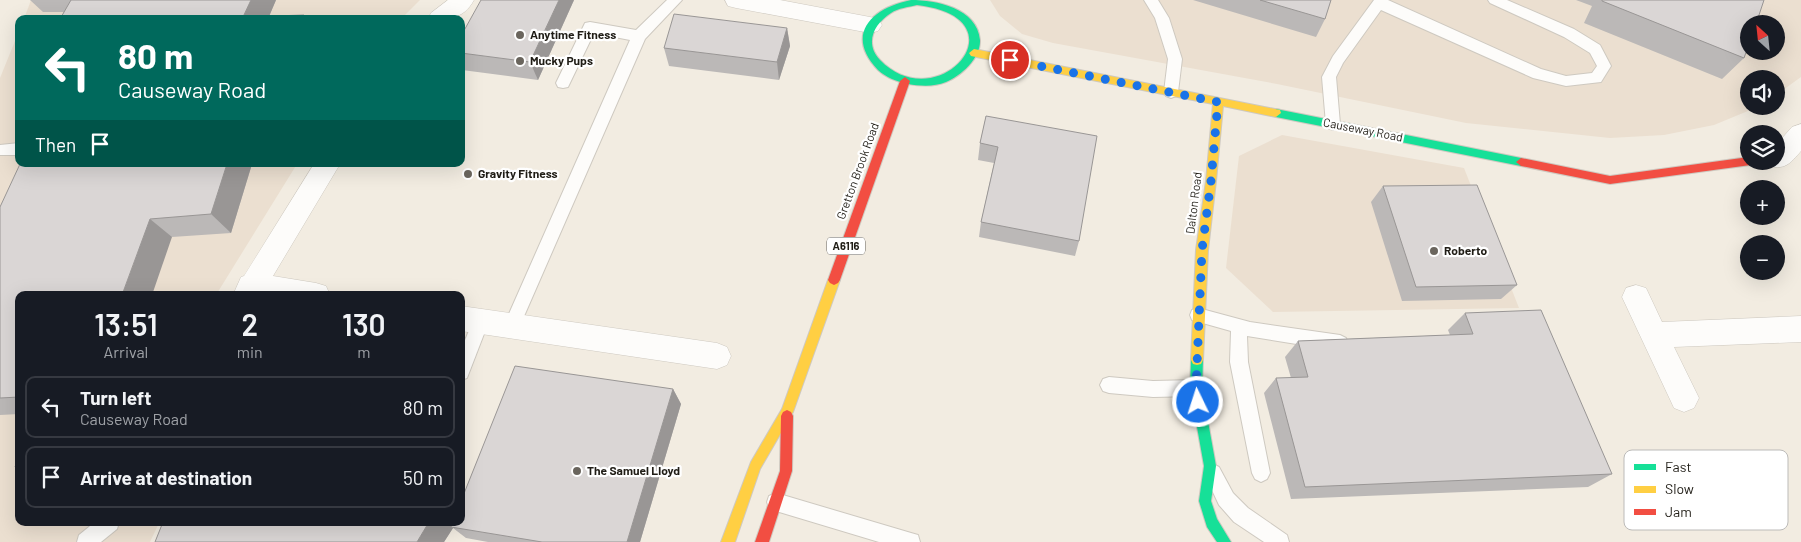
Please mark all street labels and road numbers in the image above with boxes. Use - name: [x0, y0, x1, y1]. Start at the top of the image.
- street label: Causeway Road: [1322, 114, 1404, 144]
- street label: Gretton Brook Road: [833, 120, 881, 221]
- street label: Dalton Road: [1182, 171, 1204, 235]
- road number: A6116: [827, 238, 865, 255]

